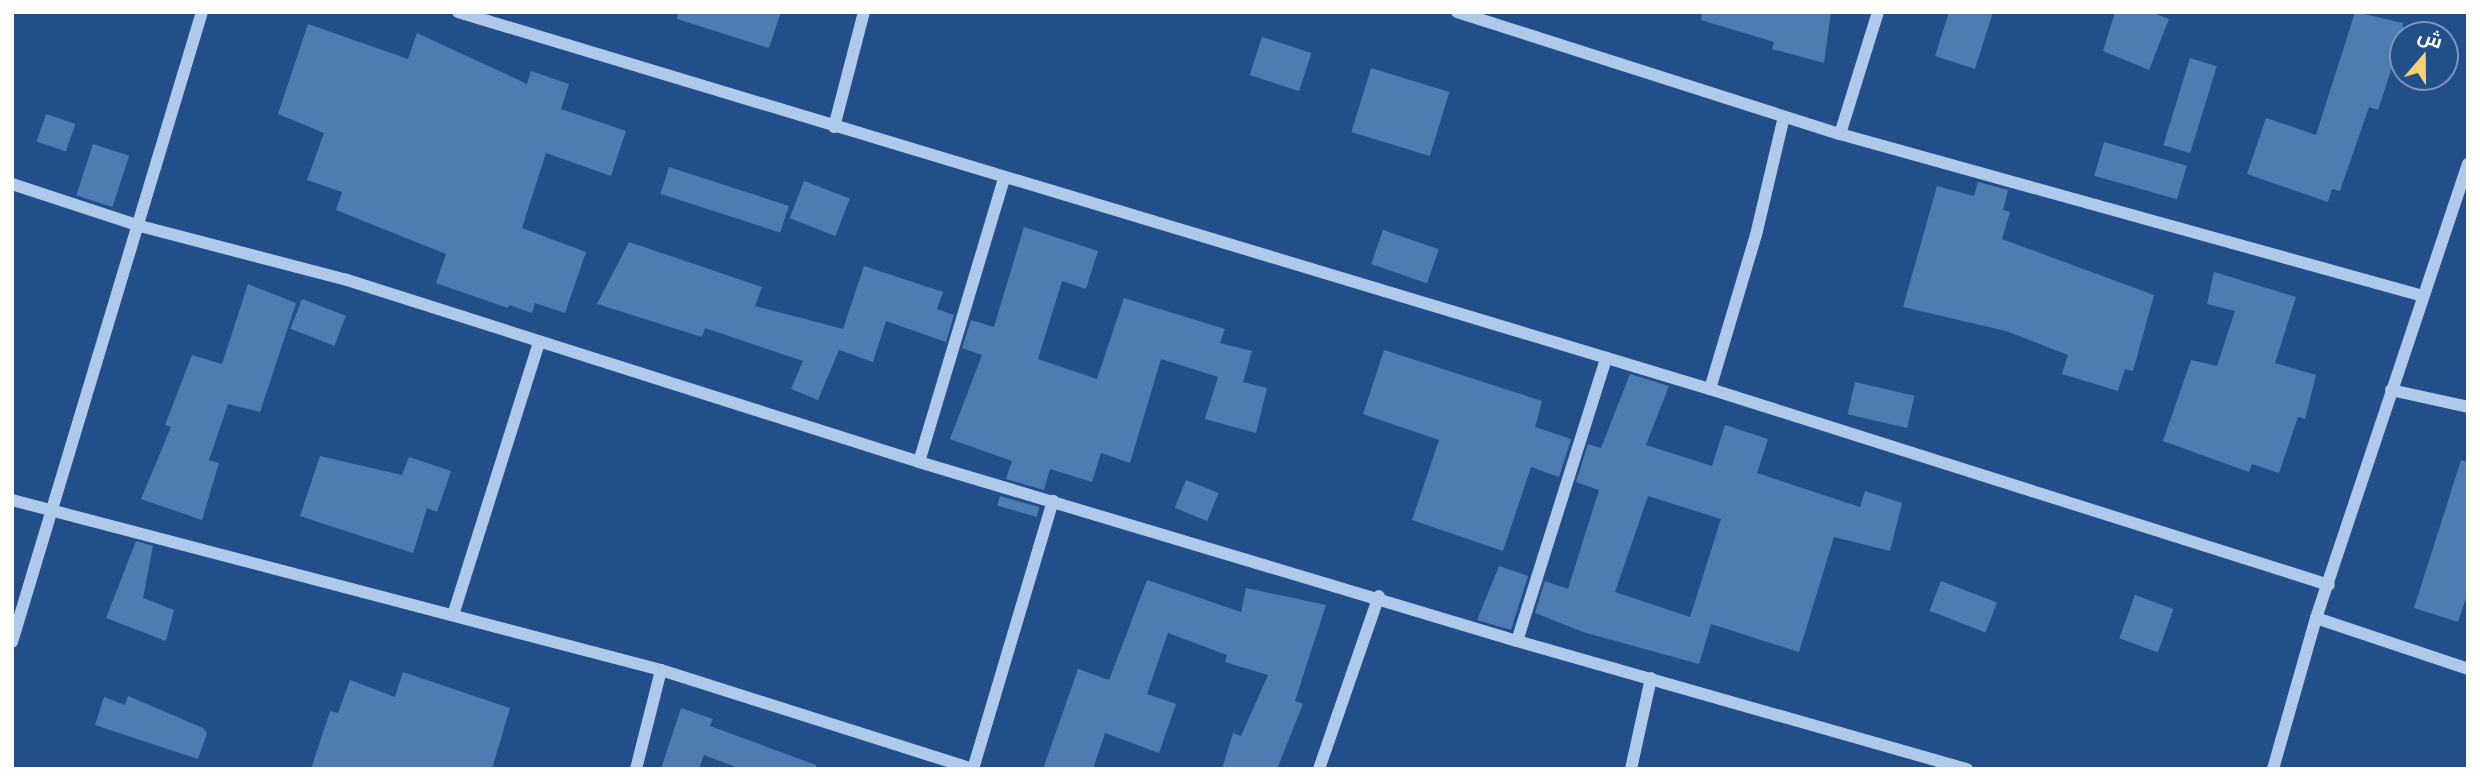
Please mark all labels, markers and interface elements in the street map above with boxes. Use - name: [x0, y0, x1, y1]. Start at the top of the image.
- north arrow: [2389, 21, 2459, 91]
- text: ش: [2415, 22, 2446, 55]

